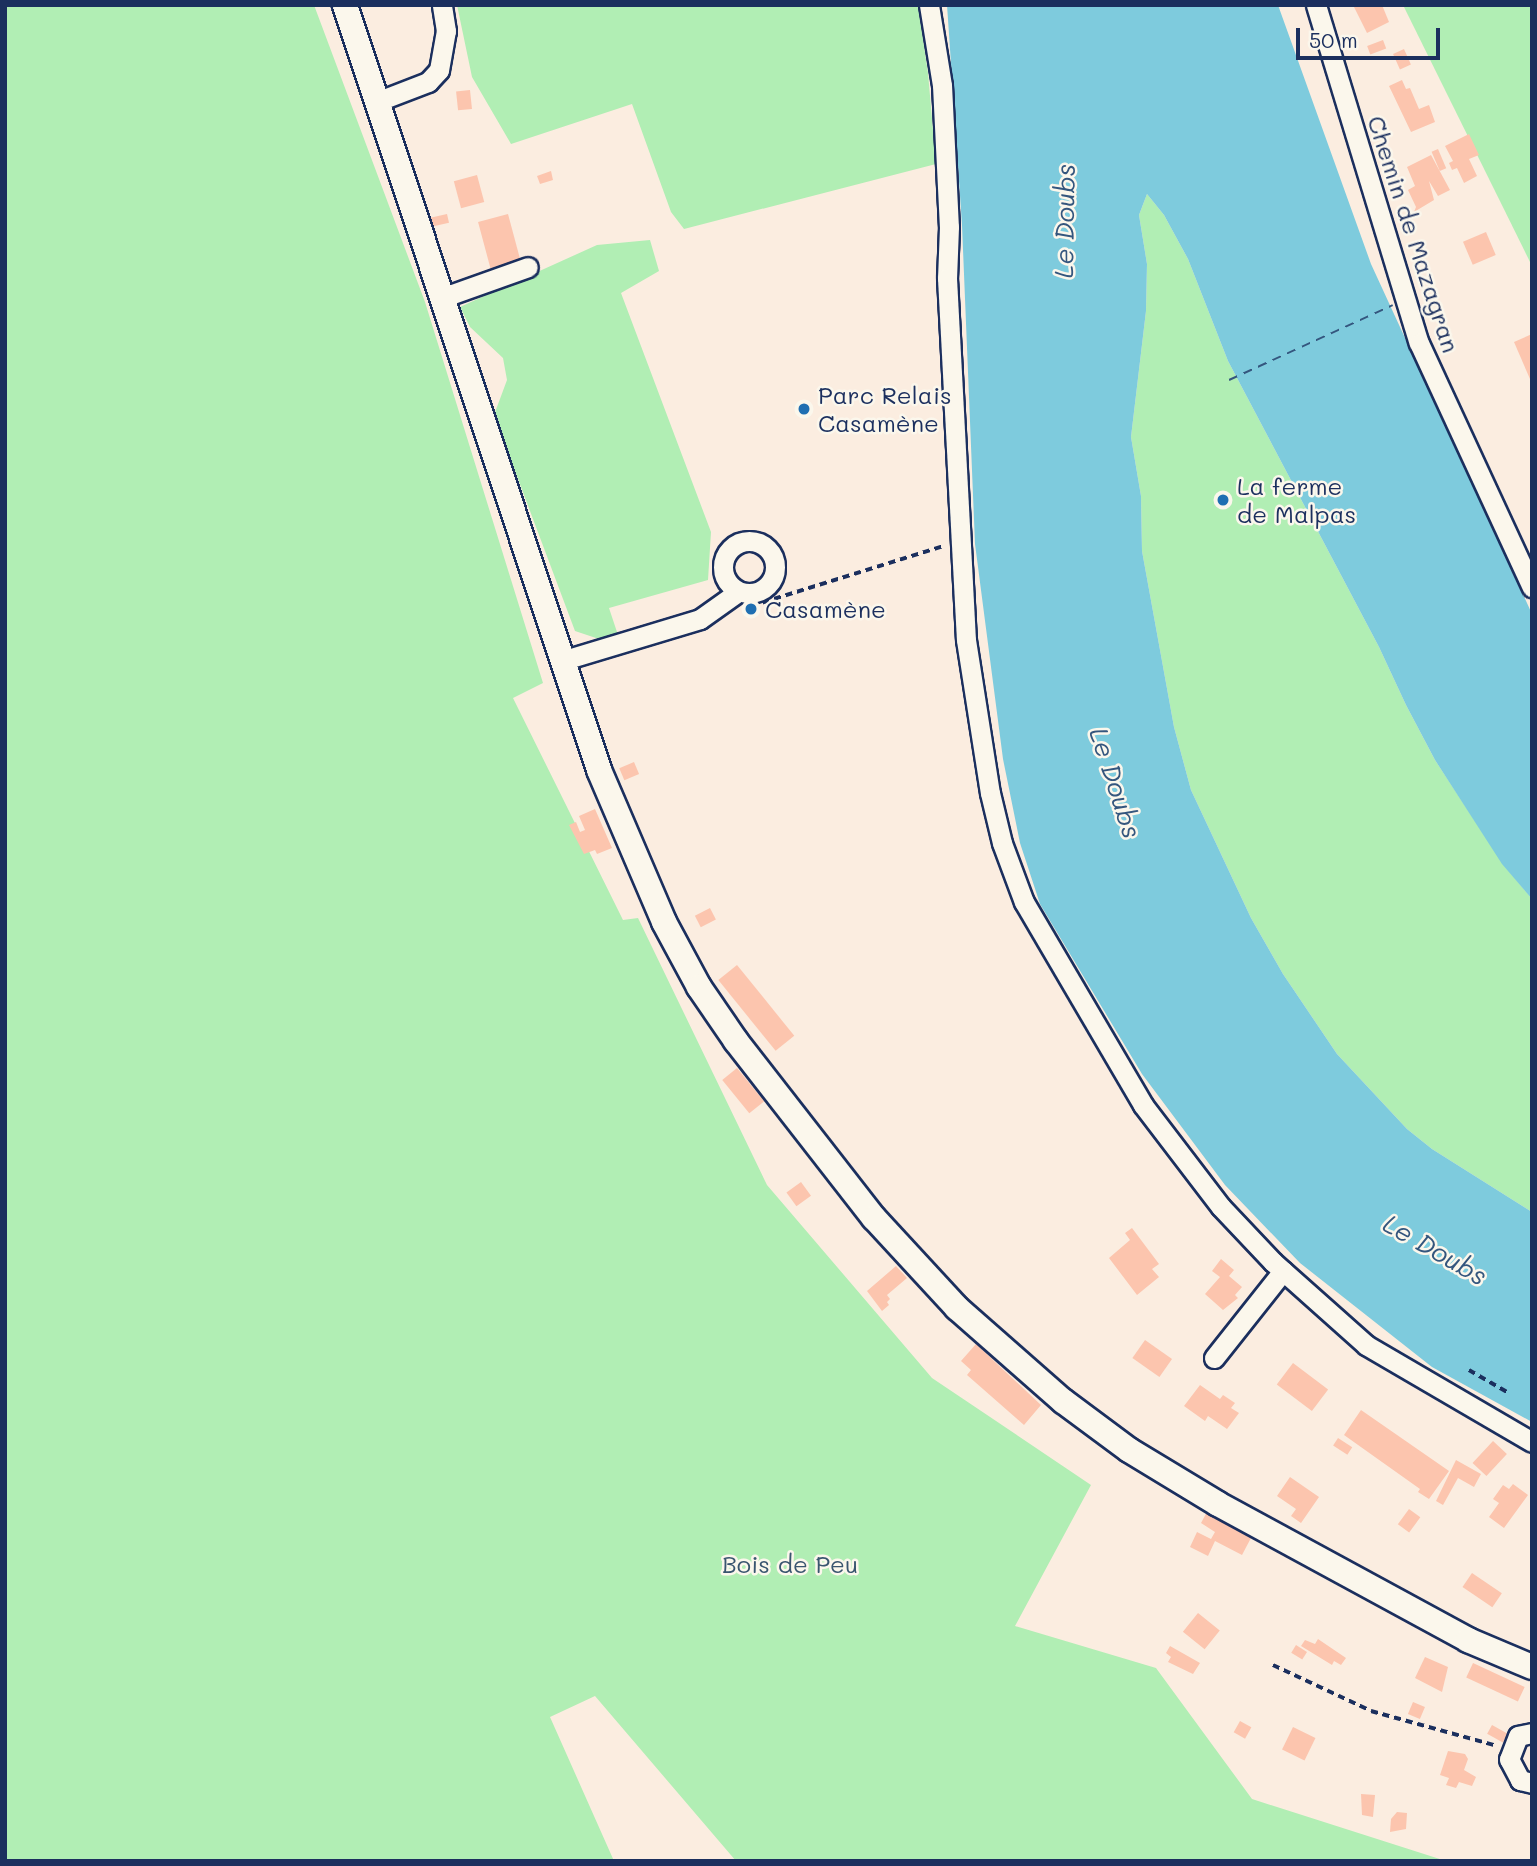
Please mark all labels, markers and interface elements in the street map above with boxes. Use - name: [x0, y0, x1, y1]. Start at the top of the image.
- scale bar: [1299, 14, 1442, 58]
- text: 50 m: [1309, 26, 1358, 53]
- street label: Chemin de Mazagran: [1362, 112, 1466, 356]
- water label: Le Doubs: [1048, 163, 1082, 279]
- place label: Parc Relais Casamène: [818, 381, 952, 437]
- marker: Parc Relais Casamène: [796, 401, 812, 417]
- place label: La ferme de Malpas: [1237, 472, 1356, 528]
- marker: La ferme de Malpas: [1215, 492, 1231, 508]
- place label: Casamène: [765, 595, 886, 623]
- marker: Casamène: [743, 601, 759, 617]
- water label: Le Doubs: [1082, 724, 1148, 842]
- water label: Le Doubs: [1377, 1208, 1493, 1292]
- park label: Bois de Peu: [722, 1550, 858, 1578]

